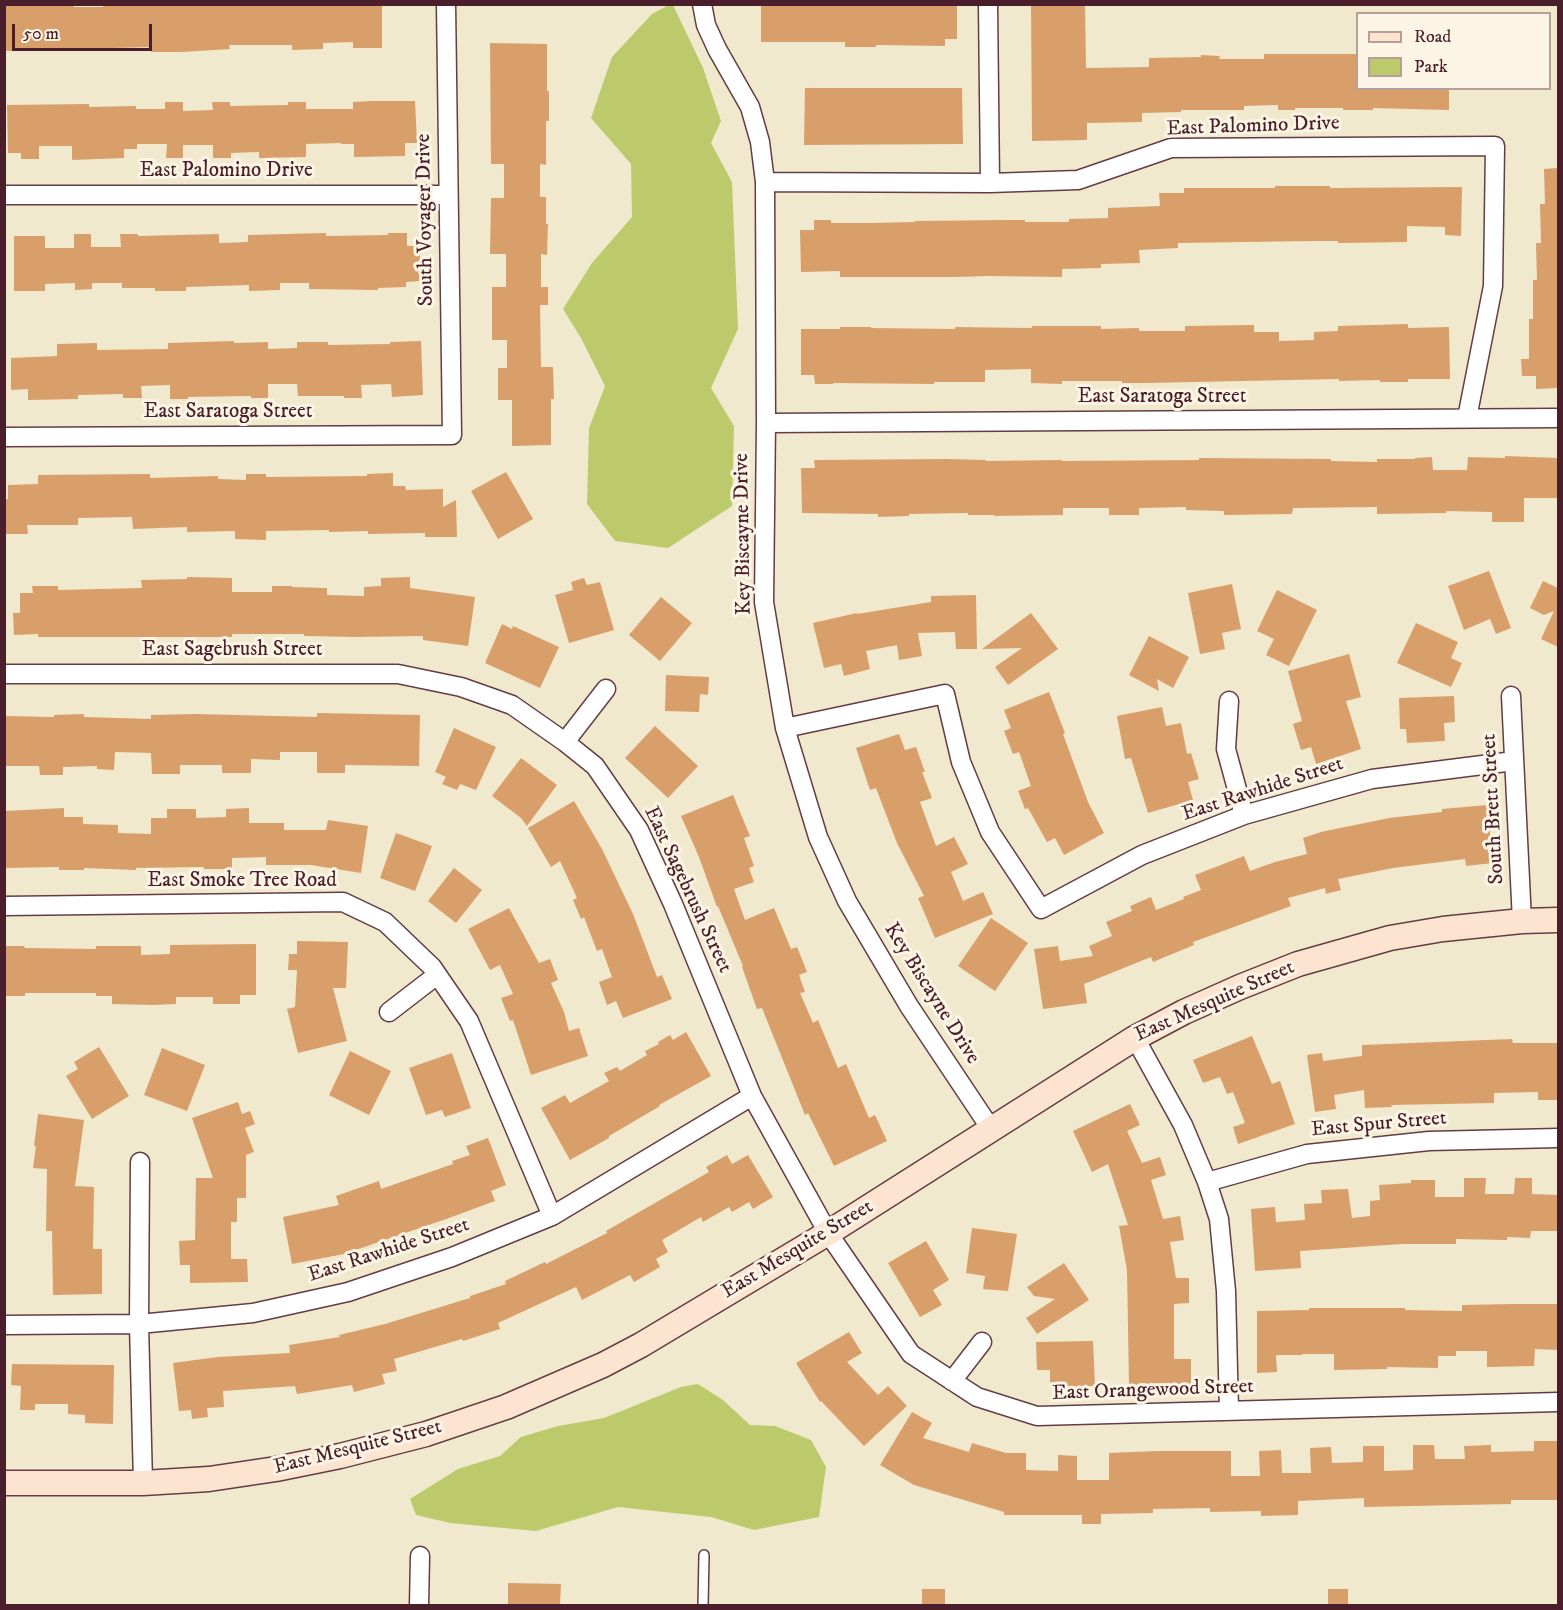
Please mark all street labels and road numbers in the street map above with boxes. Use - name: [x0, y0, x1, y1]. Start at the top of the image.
- street label: East Palomino Drive: [1166, 111, 1340, 143]
- street label: South Voyager Drive: [412, 133, 440, 307]
- street label: East Palomino Drive: [139, 159, 313, 185]
- street label: East Saratoga Street: [1078, 385, 1246, 411]
- street label: East Saratoga Street: [144, 400, 312, 426]
- street label: Key Biscayne Drive: [730, 453, 758, 615]
- street label: East Sagebrush Street: [142, 638, 322, 664]
- street label: South Brett Street: [1477, 733, 1511, 885]
- street label: East Rawhide Street: [1179, 752, 1347, 828]
- street label: East Sagebrush Street: [637, 803, 737, 977]
- street label: East Smoke Tree Road: [147, 869, 337, 895]
- street label: Key Biscayne Drive: [877, 919, 985, 1069]
- street label: East Mesquite Street: [1131, 955, 1299, 1049]
- street label: East Spur Street: [1310, 1107, 1448, 1143]
- street label: East Mesquite Street: [718, 1195, 878, 1305]
- street label: East Rawhide Street: [305, 1213, 473, 1289]
- street label: East Orangewood Street: [1052, 1375, 1254, 1407]
- street label: East Mesquite Street: [271, 1415, 445, 1481]

